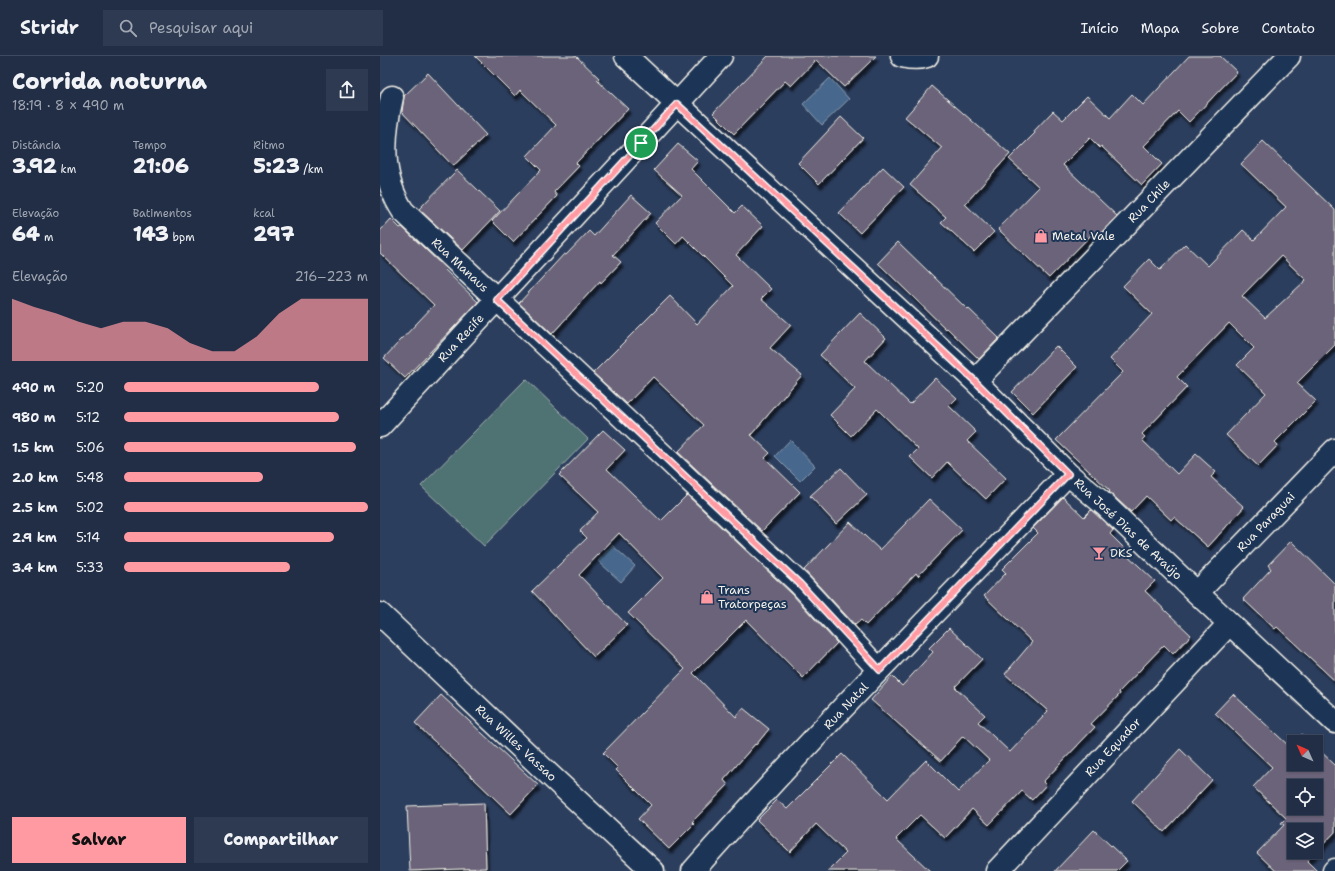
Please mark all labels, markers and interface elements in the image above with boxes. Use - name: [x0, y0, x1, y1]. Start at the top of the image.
- search box: [103, 10, 383, 46]
- text: Stridr: [20, 15, 79, 40]
- icon: search: [117, 17, 139, 39]
- text: Pesquisar aqui: [149, 18, 253, 38]
- text: Início: [1080, 19, 1119, 37]
- text: Mapa: [1141, 19, 1180, 37]
- text: Sobre: [1202, 19, 1239, 37]
- text: Contato: [1261, 19, 1315, 37]
- text: Corrida noturna: [12, 67, 207, 96]
- button: share: [326, 69, 368, 111]
- text: 18:19 · 8 × 490 m: [12, 97, 124, 114]
- pin: [624, 126, 658, 160]
- icon: arrive: [630, 132, 652, 154]
- text: Distância: [12, 138, 61, 153]
- text: Tempo: [133, 138, 167, 153]
- text: Ritmo: [253, 138, 285, 153]
- text: 3.92: [12, 153, 57, 179]
- text: 21:06: [133, 153, 189, 179]
- text: 5:23: [253, 153, 300, 179]
- text: km: [57, 162, 76, 177]
- text: /km: [300, 162, 323, 177]
- street label: Rua Chile: [1124, 176, 1174, 226]
- text: Elevação: [12, 206, 59, 221]
- text: Batimentos: [133, 206, 192, 221]
- text: kcal: [253, 206, 275, 221]
- text: 64: [12, 221, 40, 247]
- text: 143: [133, 221, 169, 247]
- text: 297: [253, 221, 294, 247]
- shop icon: Metal Vale: [1033, 228, 1049, 244]
- place label: Metal Vale: [1052, 228, 1115, 244]
- text: m: [40, 230, 53, 245]
- text: bpm: [169, 230, 195, 245]
- street label: Rua Manaus: [428, 234, 492, 296]
- text: Elevação: [12, 268, 68, 285]
- text: 216–223 m: [295, 268, 368, 285]
- street label: Rua Recife: [434, 310, 488, 366]
- text: 490 m: [12, 379, 55, 396]
- text: 5:20: [76, 379, 104, 396]
- text: 980 m: [12, 409, 56, 426]
- text: 5:12: [76, 409, 100, 426]
- text: 1.5 km: [12, 439, 54, 456]
- text: 5:06: [76, 439, 105, 456]
- text: 2.0 km: [12, 469, 58, 486]
- text: 5:48: [76, 469, 104, 486]
- street label: Rua José Dias de Araújo: [1070, 475, 1186, 583]
- street label: Rua Paraguai: [1233, 489, 1299, 555]
- text: 2.5 km: [12, 499, 58, 516]
- text: 5:02: [76, 499, 104, 516]
- text: 2.9 km: [12, 529, 57, 546]
- text: 5:14: [76, 529, 100, 546]
- bar icon: DKS: [1091, 545, 1107, 561]
- place label: DKS: [1110, 545, 1133, 561]
- text: 3.4 km: [12, 559, 57, 576]
- text: 5:33: [76, 559, 104, 576]
- place label: Trans Tratorpeças: [718, 582, 787, 612]
- shop icon: Trans Tratorpeças: [699, 589, 715, 605]
- street label: Rua Natal: [820, 679, 872, 733]
- street label: Rua Willes Vassao: [472, 701, 560, 785]
- street label: Rua Equador: [1082, 714, 1145, 780]
- north arrow: [1287, 735, 1323, 771]
- map controls: [1287, 735, 1323, 859]
- button: locate: [1287, 779, 1323, 815]
- button: Salvar: [12, 817, 186, 863]
- button: Compartilhar: [194, 817, 368, 863]
- button: layers: [1287, 823, 1323, 859]

